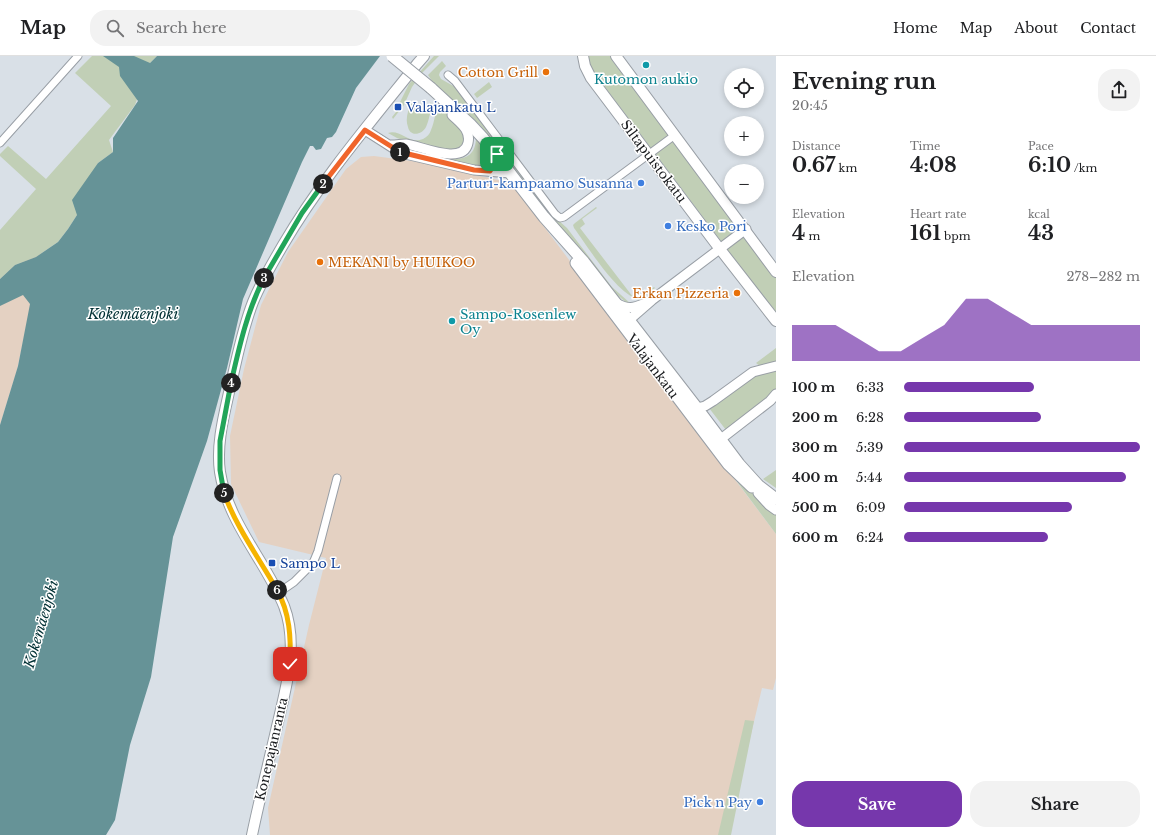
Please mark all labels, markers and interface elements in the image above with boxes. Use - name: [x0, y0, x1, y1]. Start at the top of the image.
- search box: [90, 10, 370, 46]
- text: Map: [20, 16, 66, 39]
- icon: search: [104, 17, 126, 39]
- text: Search here: [136, 18, 227, 37]
- text: Home: [893, 19, 938, 37]
- text: Map: [960, 19, 992, 37]
- text: About: [1014, 19, 1058, 37]
- text: Contact: [1080, 19, 1136, 37]
- marker: Kutomon aukio: [641, 60, 651, 70]
- place label: Cotton Grill: [458, 64, 538, 81]
- marker: Cotton Grill: [541, 67, 551, 77]
- map controls: [724, 68, 764, 204]
- button: locate: [724, 68, 764, 108]
- text: Evening run: [792, 68, 936, 95]
- button: share: [1098, 69, 1140, 111]
- place label: Kutomon aukio: [594, 71, 698, 88]
- text: 20:45: [792, 97, 828, 114]
- place label: Valajankatu L: [405, 99, 496, 116]
- marker: Valajankatu L: [393, 102, 403, 112]
- button: +: [724, 116, 764, 156]
- street label: Siltapuistokatu: [617, 117, 690, 206]
- pin: [480, 137, 514, 171]
- text: Distance: [792, 139, 841, 153]
- text: Time: [910, 139, 940, 153]
- text: Pace: [1028, 139, 1054, 153]
- pin: 1: [390, 142, 410, 162]
- icon: arrive: [486, 143, 508, 165]
- text: 1: [398, 145, 402, 159]
- text: 0.67: [792, 153, 835, 177]
- text: 4:08: [910, 153, 957, 177]
- text: 6:10: [1028, 153, 1071, 177]
- text: km: [835, 161, 857, 175]
- text: /km: [1071, 161, 1097, 175]
- button: −: [724, 164, 764, 204]
- pin: 2: [313, 174, 333, 194]
- place label: Parturi-kampaamo Susanna: [447, 175, 634, 192]
- text: 2: [319, 177, 327, 191]
- marker: Parturi-kampaamo Susanna: [636, 178, 646, 188]
- text: Elevation: [792, 207, 845, 221]
- text: Heart rate: [910, 207, 967, 221]
- text: kcal: [1028, 207, 1050, 221]
- place label: Kesko Pori: [676, 218, 747, 235]
- marker: Kesko Pori: [663, 221, 673, 231]
- text: 4: [792, 221, 805, 245]
- text: 161: [910, 221, 941, 245]
- text: 43: [1028, 221, 1054, 245]
- text: m: [805, 229, 820, 243]
- text: bpm: [941, 229, 971, 243]
- place label: MEKANI by HUIKOO: [328, 254, 475, 271]
- marker: MEKANI by HUIKOO: [315, 257, 325, 267]
- pin: 3: [254, 268, 274, 288]
- text: Elevation: [792, 268, 855, 285]
- text: 278–282 m: [1067, 268, 1140, 285]
- text: 3: [260, 271, 268, 285]
- place label: Erkan Pizzeria: [632, 285, 730, 302]
- marker: Erkan Pizzeria: [732, 288, 742, 298]
- water label: Kokemäenjoki: [87, 305, 179, 323]
- place label: Sampo-Rosenlew Oy: [460, 306, 576, 338]
- marker: Sampo-Rosenlew Oy: [447, 316, 457, 326]
- street label: Valajankatu: [622, 330, 683, 402]
- pin: 4: [221, 373, 241, 393]
- text: 4: [227, 376, 235, 390]
- text: 100 m: [792, 379, 835, 396]
- text: 6:33: [856, 379, 884, 396]
- text: 200 m: [792, 409, 838, 426]
- text: 6:28: [856, 409, 884, 426]
- text: 300 m: [792, 439, 838, 456]
- text: 5:39: [856, 439, 883, 456]
- text: 400 m: [792, 469, 838, 486]
- text: 5:44: [856, 469, 882, 486]
- pin: 5: [214, 483, 234, 503]
- text: 5: [221, 486, 227, 500]
- text: 500 m: [792, 499, 837, 516]
- text: 6:09: [856, 499, 886, 516]
- text: 600 m: [792, 529, 838, 546]
- text: 6:24: [856, 529, 884, 546]
- place label: Sampo L: [280, 555, 341, 572]
- marker: Sampo L: [267, 558, 277, 568]
- water label: Kokemäenjoki: [20, 578, 62, 671]
- pin: 6: [267, 580, 287, 600]
- text: 6: [273, 583, 281, 597]
- pin: [273, 647, 307, 681]
- icon: check: [279, 653, 301, 675]
- street label: Konepajanranta: [251, 695, 292, 802]
- button: Save: [792, 781, 962, 827]
- button: Share: [970, 781, 1140, 827]
- place label: Pick n Pay: [683, 794, 753, 811]
- marker: Pick n Pay: [755, 797, 765, 807]

